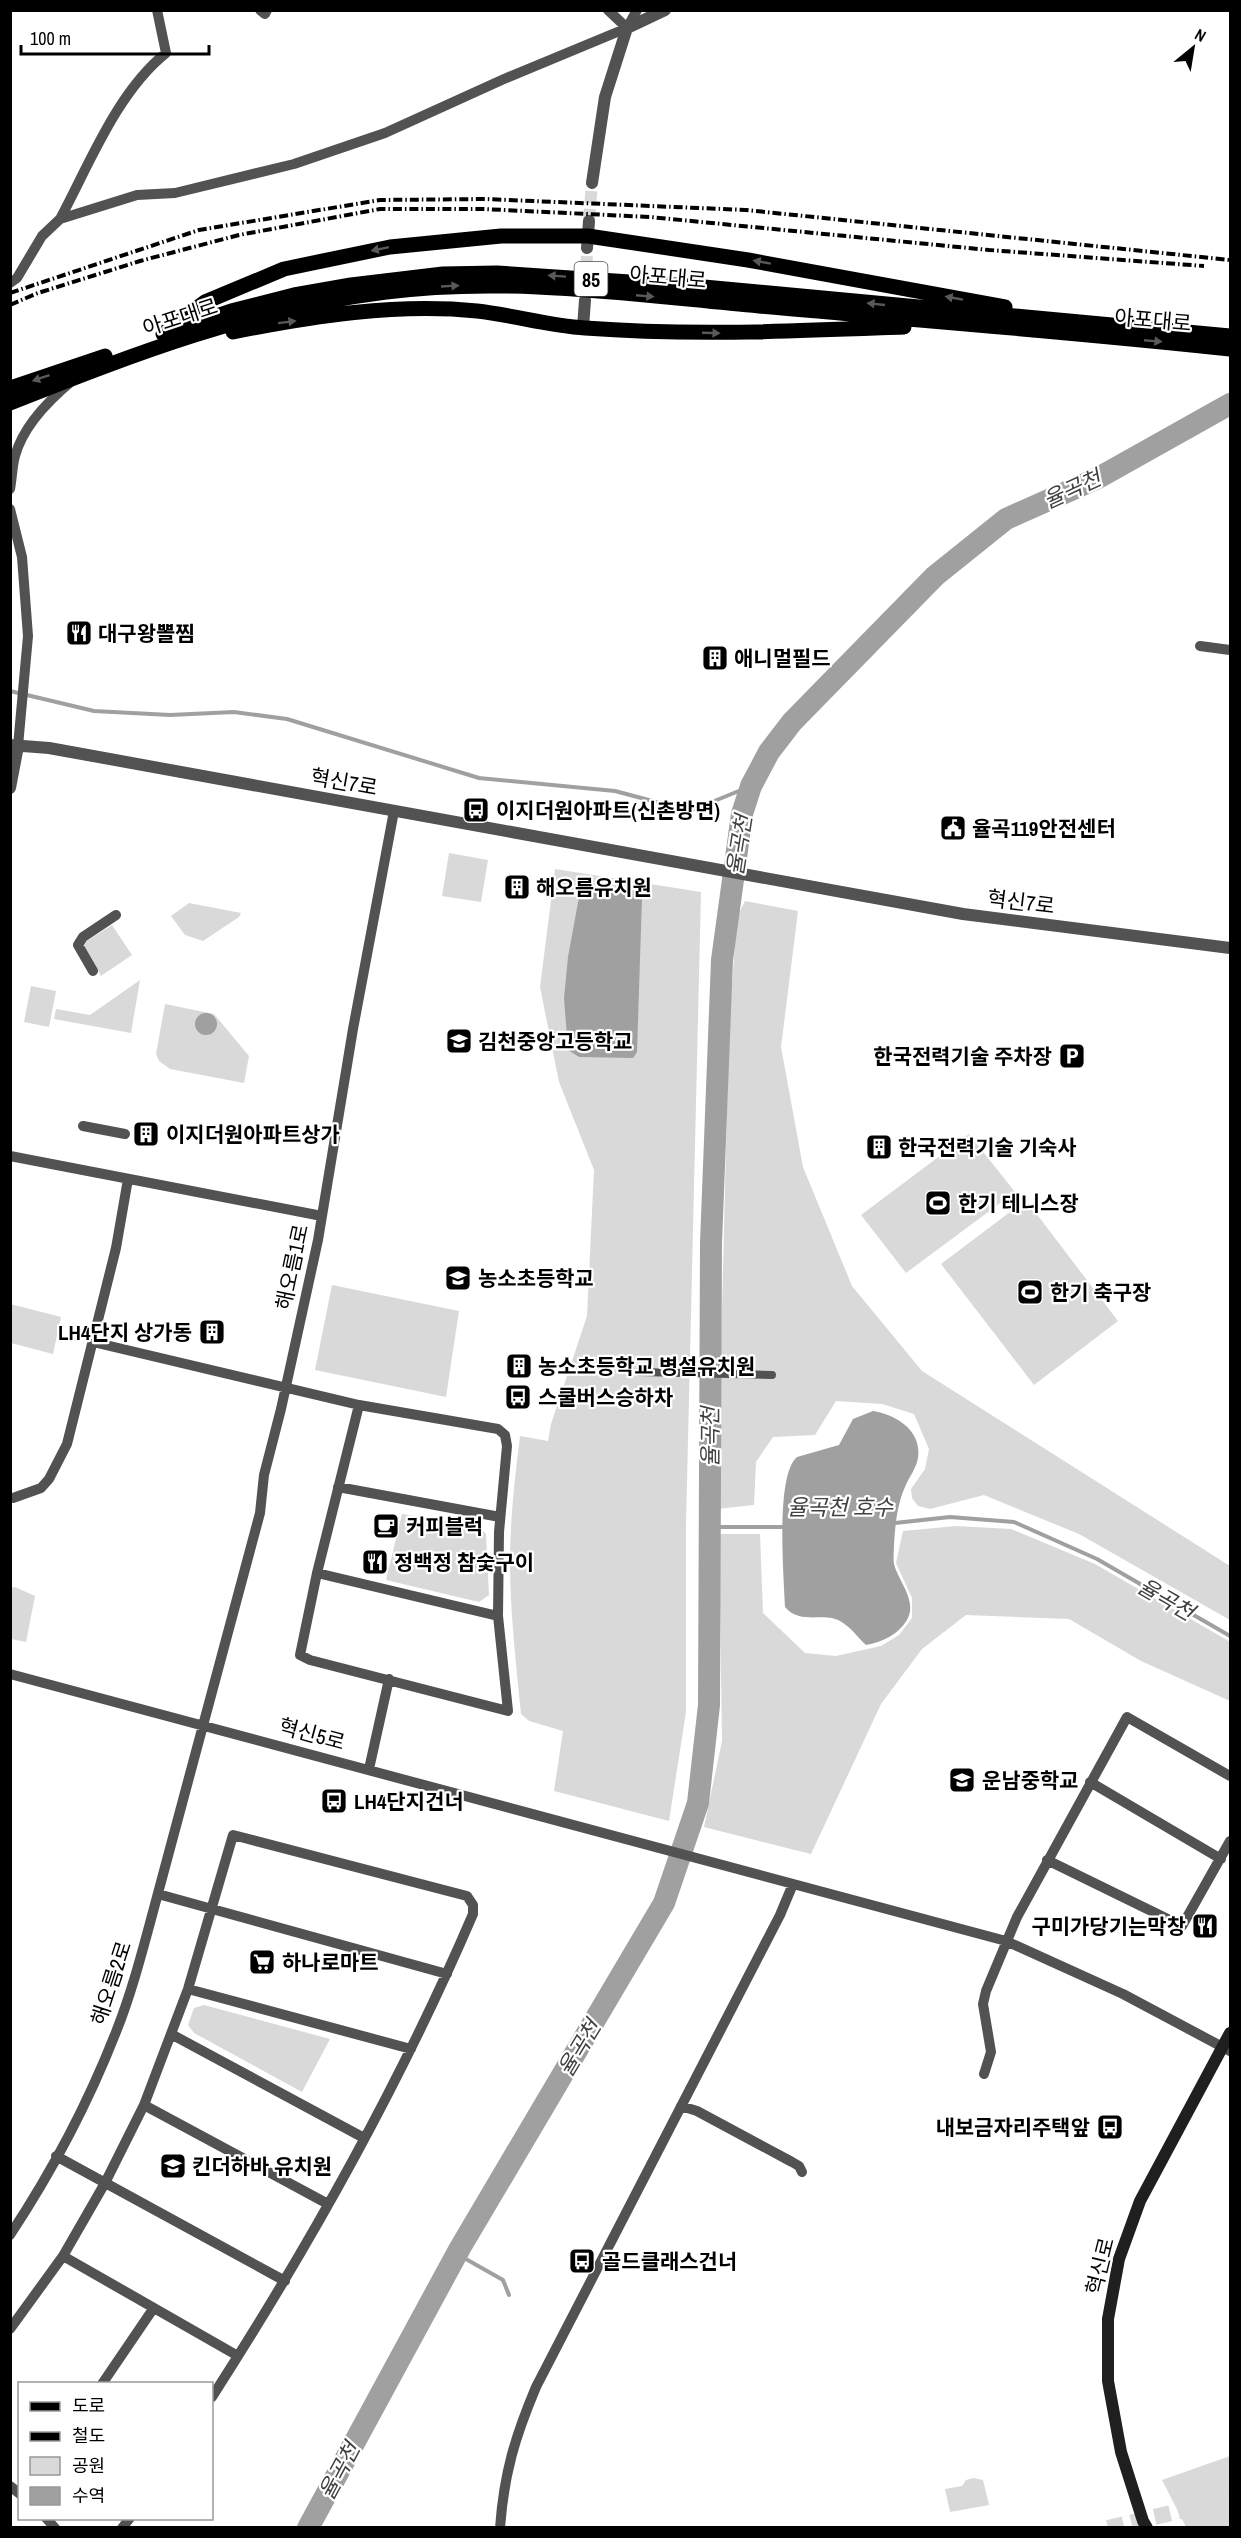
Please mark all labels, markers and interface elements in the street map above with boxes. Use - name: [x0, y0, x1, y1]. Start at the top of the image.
- scale bar: [21, 18, 208, 56]
- north arrow: [1163, 18, 1223, 78]
- text: N: [1191, 23, 1210, 47]
- text: 100 m: [30, 26, 71, 51]
- one-way arrow: [371, 244, 390, 254]
- one-way arrow: [752, 258, 771, 267]
- street label: 아포대로: [628, 259, 708, 295]
- road number: 85: [574, 262, 608, 296]
- one-way arrow: [547, 272, 566, 281]
- one-way arrow: [441, 282, 460, 291]
- street label: 아포대로: [139, 291, 221, 343]
- one-way arrow: [635, 291, 654, 301]
- one-way arrow: [944, 293, 963, 302]
- one-way arrow: [867, 299, 886, 309]
- street label: 아포대로: [1113, 302, 1193, 338]
- one-way arrow: [278, 317, 297, 327]
- one-way arrow: [701, 328, 720, 338]
- one-way arrow: [1143, 336, 1162, 346]
- one-way arrow: [32, 373, 50, 383]
- water label: 율곡천: [1038, 461, 1108, 515]
- restaurant icon: 대구왕뽈찜: [64, 618, 94, 648]
- place label: 대구왕뽈찜: [98, 619, 195, 648]
- building icon: 애니멀필드: [700, 643, 730, 673]
- place label: 애니멀필드: [734, 644, 831, 673]
- street label: 혁신7로: [308, 762, 380, 802]
- bus stop icon: 이지더원아파트(신촌방면): [461, 795, 491, 825]
- place label: 이지더원아파트(신촌방면): [496, 796, 720, 825]
- water label: 율곡천: [719, 810, 759, 877]
- public building icon: 율곡119안전센터: [938, 813, 968, 843]
- place label: 율곡119안전센터: [972, 814, 1116, 843]
- building icon: 해오름유치원: [502, 872, 532, 902]
- place label: 해오름유치원: [536, 873, 652, 902]
- street label: 혁신7로: [986, 883, 1056, 921]
- school or university icon: 김천중앙고등학교: [444, 1026, 474, 1056]
- place label: 김천중앙고등학교: [478, 1027, 633, 1056]
- parking icon: 한국전력기술 주차장: [1057, 1041, 1087, 1071]
- place label: 한국전력기술 주차장: [873, 1042, 1052, 1071]
- building icon: 이지더원아파트상가: [131, 1119, 161, 1149]
- place label: 이지더원아파트상가: [166, 1120, 340, 1149]
- building icon: 한국전력기술 기숙사: [864, 1132, 894, 1162]
- place label: 한국전력기술 기숙사: [898, 1133, 1077, 1162]
- sports icon: 한기 테니스장: [923, 1188, 953, 1218]
- place label: 한기 테니스장: [958, 1189, 1079, 1218]
- street label: 해오름1로: [269, 1222, 315, 1312]
- school or university icon: 농소초등학교: [443, 1263, 473, 1293]
- place label: 농소초등학교: [478, 1264, 594, 1293]
- sports icon: 한기 축구장: [1015, 1277, 1045, 1307]
- place label: 한기 축구장: [1050, 1278, 1151, 1307]
- building icon: LH4단지 상가동: [197, 1317, 227, 1347]
- place label: LH4단지 상가동: [58, 1318, 192, 1347]
- building icon: 농소초등학교 병설유치원: [504, 1351, 534, 1381]
- place label: 농소초등학교 병설유치원: [538, 1352, 755, 1381]
- bus stop icon: 스쿨버스승하차: [503, 1382, 533, 1412]
- place label: 스쿨버스승하차: [538, 1383, 673, 1412]
- water label: 율곡천: [695, 1404, 725, 1467]
- water label: 율곡천 호수: [787, 1492, 894, 1522]
- cafe icon: 커피블럭: [371, 1511, 401, 1541]
- place label: 커피블럭: [406, 1512, 483, 1541]
- restaurant icon: 정백정 참숯구이: [360, 1547, 390, 1577]
- place label: 정백정 참숯구이: [394, 1548, 534, 1577]
- water label: 율곡천: [1132, 1571, 1202, 1629]
- street label: 혁신5로: [276, 1711, 348, 1757]
- school or university icon: 운남중학교: [947, 1765, 977, 1795]
- place label: 운남중학교: [982, 1766, 1079, 1795]
- bus stop icon: LH4단지건너: [319, 1786, 349, 1816]
- place label: LH4단지건너: [354, 1787, 464, 1816]
- restaurant icon: 구미가당기는막창: [1190, 1911, 1220, 1941]
- place label: 구미가당기는막창: [1031, 1912, 1186, 1941]
- street label: 해오름2로: [84, 1937, 138, 2029]
- supermarket icon: 하나로마트: [247, 1947, 277, 1977]
- place label: 하나로마트: [282, 1948, 379, 1977]
- water label: 율곡천: [551, 2012, 609, 2082]
- bus stop icon: 내보금자리주택앞: [1095, 2112, 1125, 2142]
- place label: 내보금자리주택앞: [935, 2113, 1090, 2142]
- school or university icon: 킨더하바 유치원: [158, 2151, 188, 2181]
- place label: 킨더하바 유치원: [192, 2152, 332, 2181]
- street label: 혁신로: [1079, 2234, 1121, 2298]
- bus stop icon: 골드클래스건너: [567, 2246, 597, 2276]
- place label: 골드클래스건너: [602, 2247, 737, 2276]
- legend: [18, 2382, 213, 2520]
- text: 도로: [72, 2393, 105, 2418]
- text: 철도: [72, 2423, 105, 2448]
- water label: 율곡천: [311, 2435, 368, 2505]
- text: 공원: [72, 2453, 105, 2478]
- text: 수역: [72, 2483, 105, 2508]

